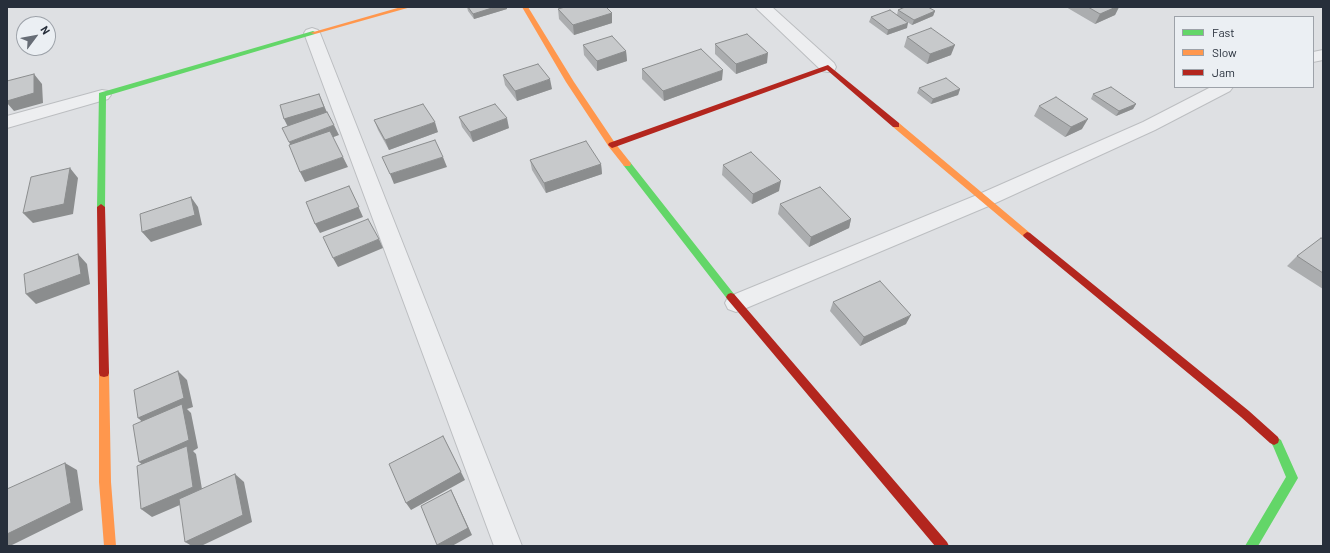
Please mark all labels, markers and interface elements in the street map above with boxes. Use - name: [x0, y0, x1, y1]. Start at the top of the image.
- north arrow: [16, 16, 56, 56]
- legend: [1174, 16, 1314, 88]
- text: N: [38, 23, 53, 36]
- text: Fast: [1212, 25, 1235, 39]
- text: Slow: [1212, 45, 1237, 59]
- text: Jam: [1212, 65, 1235, 79]

